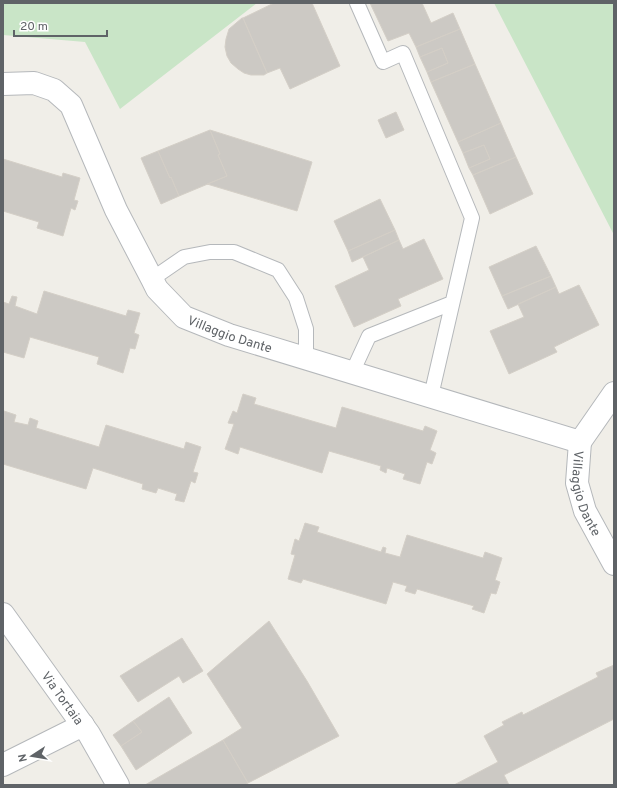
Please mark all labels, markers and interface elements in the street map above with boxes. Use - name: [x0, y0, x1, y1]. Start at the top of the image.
- scale bar: [14, 12, 107, 38]
- text: 20 m: [20, 19, 48, 35]
- street label: Villaggio Dante: [185, 313, 274, 358]
- street label: Villaggio Dante: [567, 450, 603, 539]
- street label: Via Tortaia: [37, 669, 86, 729]
- north arrow: [12, 736, 52, 776]
- text: N: [16, 753, 31, 763]

